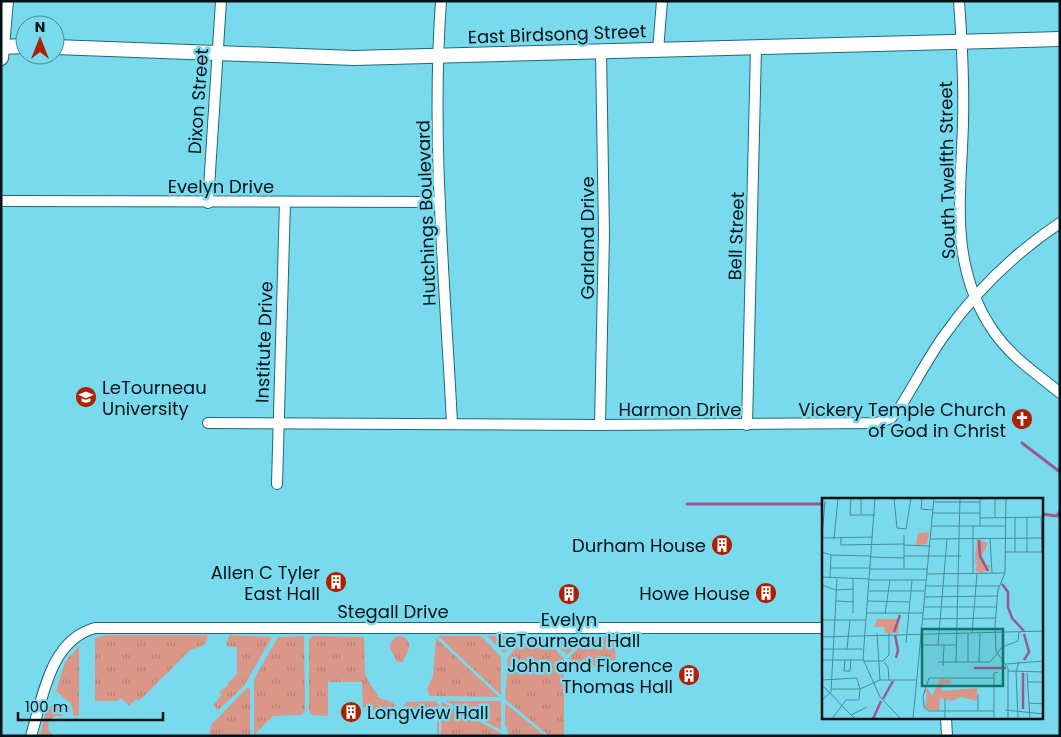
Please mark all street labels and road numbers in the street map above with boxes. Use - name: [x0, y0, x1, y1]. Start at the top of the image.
- street label: East Birdsong Street: [467, 18, 647, 50]
- street label: Dixon Street: [182, 47, 214, 155]
- street label: South Twelfth Street: [933, 81, 961, 259]
- street label: Hutchings Boulevard: [410, 120, 442, 306]
- street label: Evelyn Drive: [168, 174, 274, 199]
- street label: Garland Drive: [575, 176, 600, 300]
- street label: Bell Street: [722, 191, 750, 281]
- street label: Institute Drive: [249, 281, 279, 403]
- street label: Harmon Drive: [619, 397, 741, 422]
- street label: Stegall Drive: [337, 599, 449, 624]

